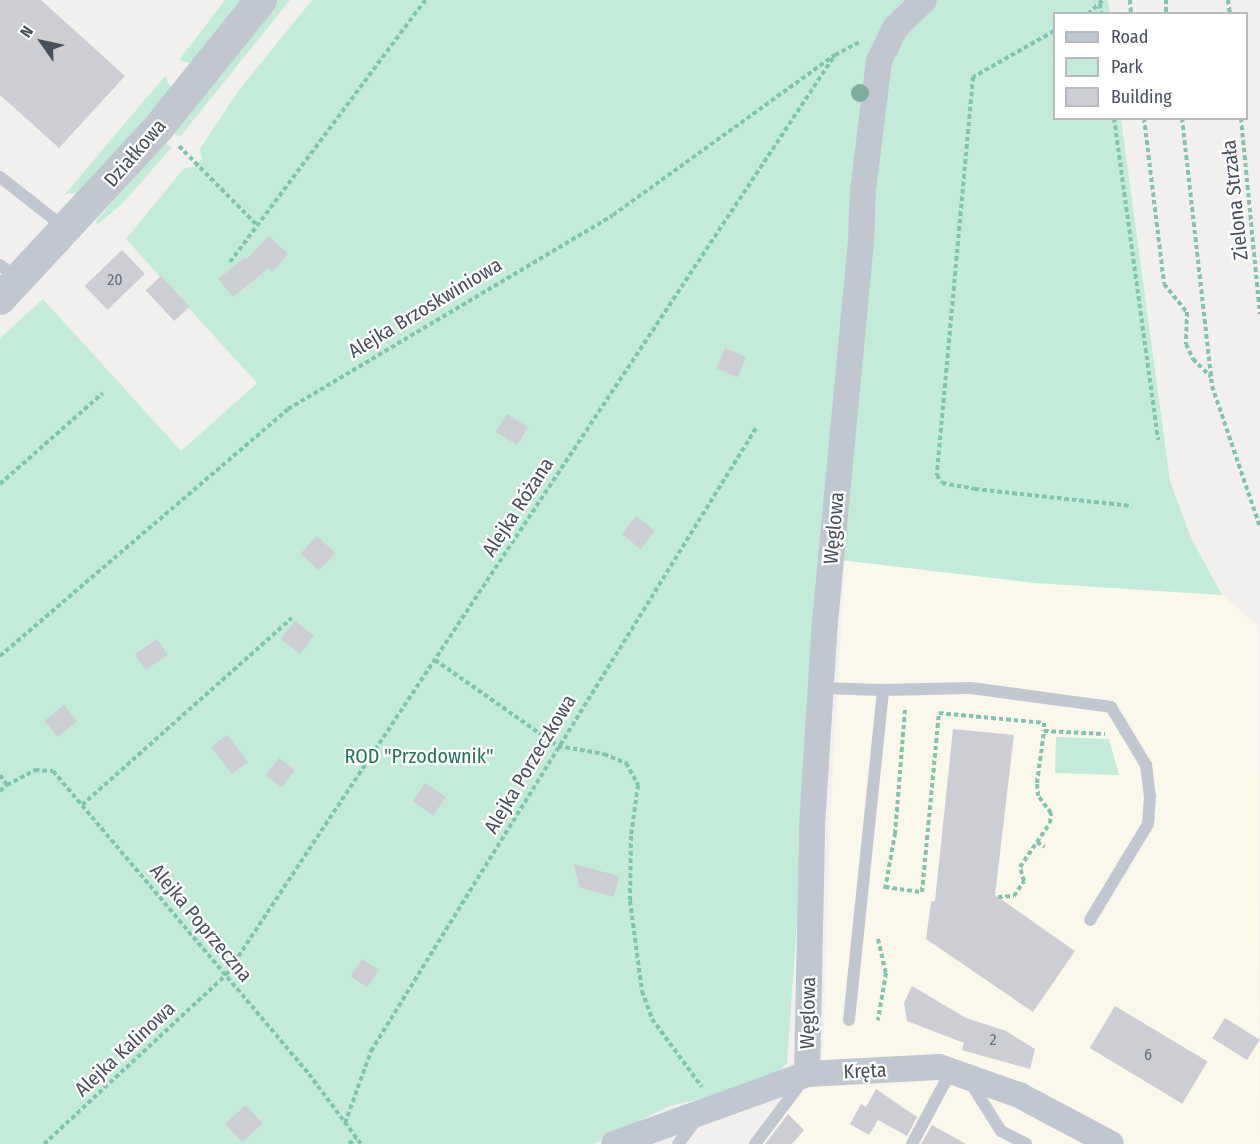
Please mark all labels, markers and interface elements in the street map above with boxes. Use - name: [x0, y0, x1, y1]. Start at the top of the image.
- north arrow: [12, 12, 72, 72]
- legend: [1053, 12, 1248, 120]
- text: N: [16, 22, 37, 41]
- text: Road: [1111, 26, 1148, 48]
- text: Park: [1111, 56, 1143, 78]
- text: Building: [1111, 86, 1172, 108]
- street label: Działkowa: [99, 114, 171, 192]
- street label: Zielona Strzała: [1217, 139, 1253, 261]
- street label: Alejka Brzoskwiniowa: [344, 253, 506, 363]
- house number: 20: [107, 270, 123, 290]
- street label: Alejka Różana: [477, 453, 559, 561]
- street label: Węglowa: [819, 491, 849, 565]
- street label: Alejka Porzeczkowa: [479, 690, 581, 838]
- park label: ROD "Przodownik": [344, 744, 494, 768]
- street label: Alejka Poprzeczna: [145, 859, 257, 987]
- street label: Węglowa: [795, 977, 821, 1049]
- street label: Alejka Kalinowa: [70, 997, 180, 1101]
- house number: 2: [989, 1030, 997, 1050]
- house number: 6: [1144, 1045, 1152, 1065]
- street label: Kręta: [843, 1058, 887, 1084]

